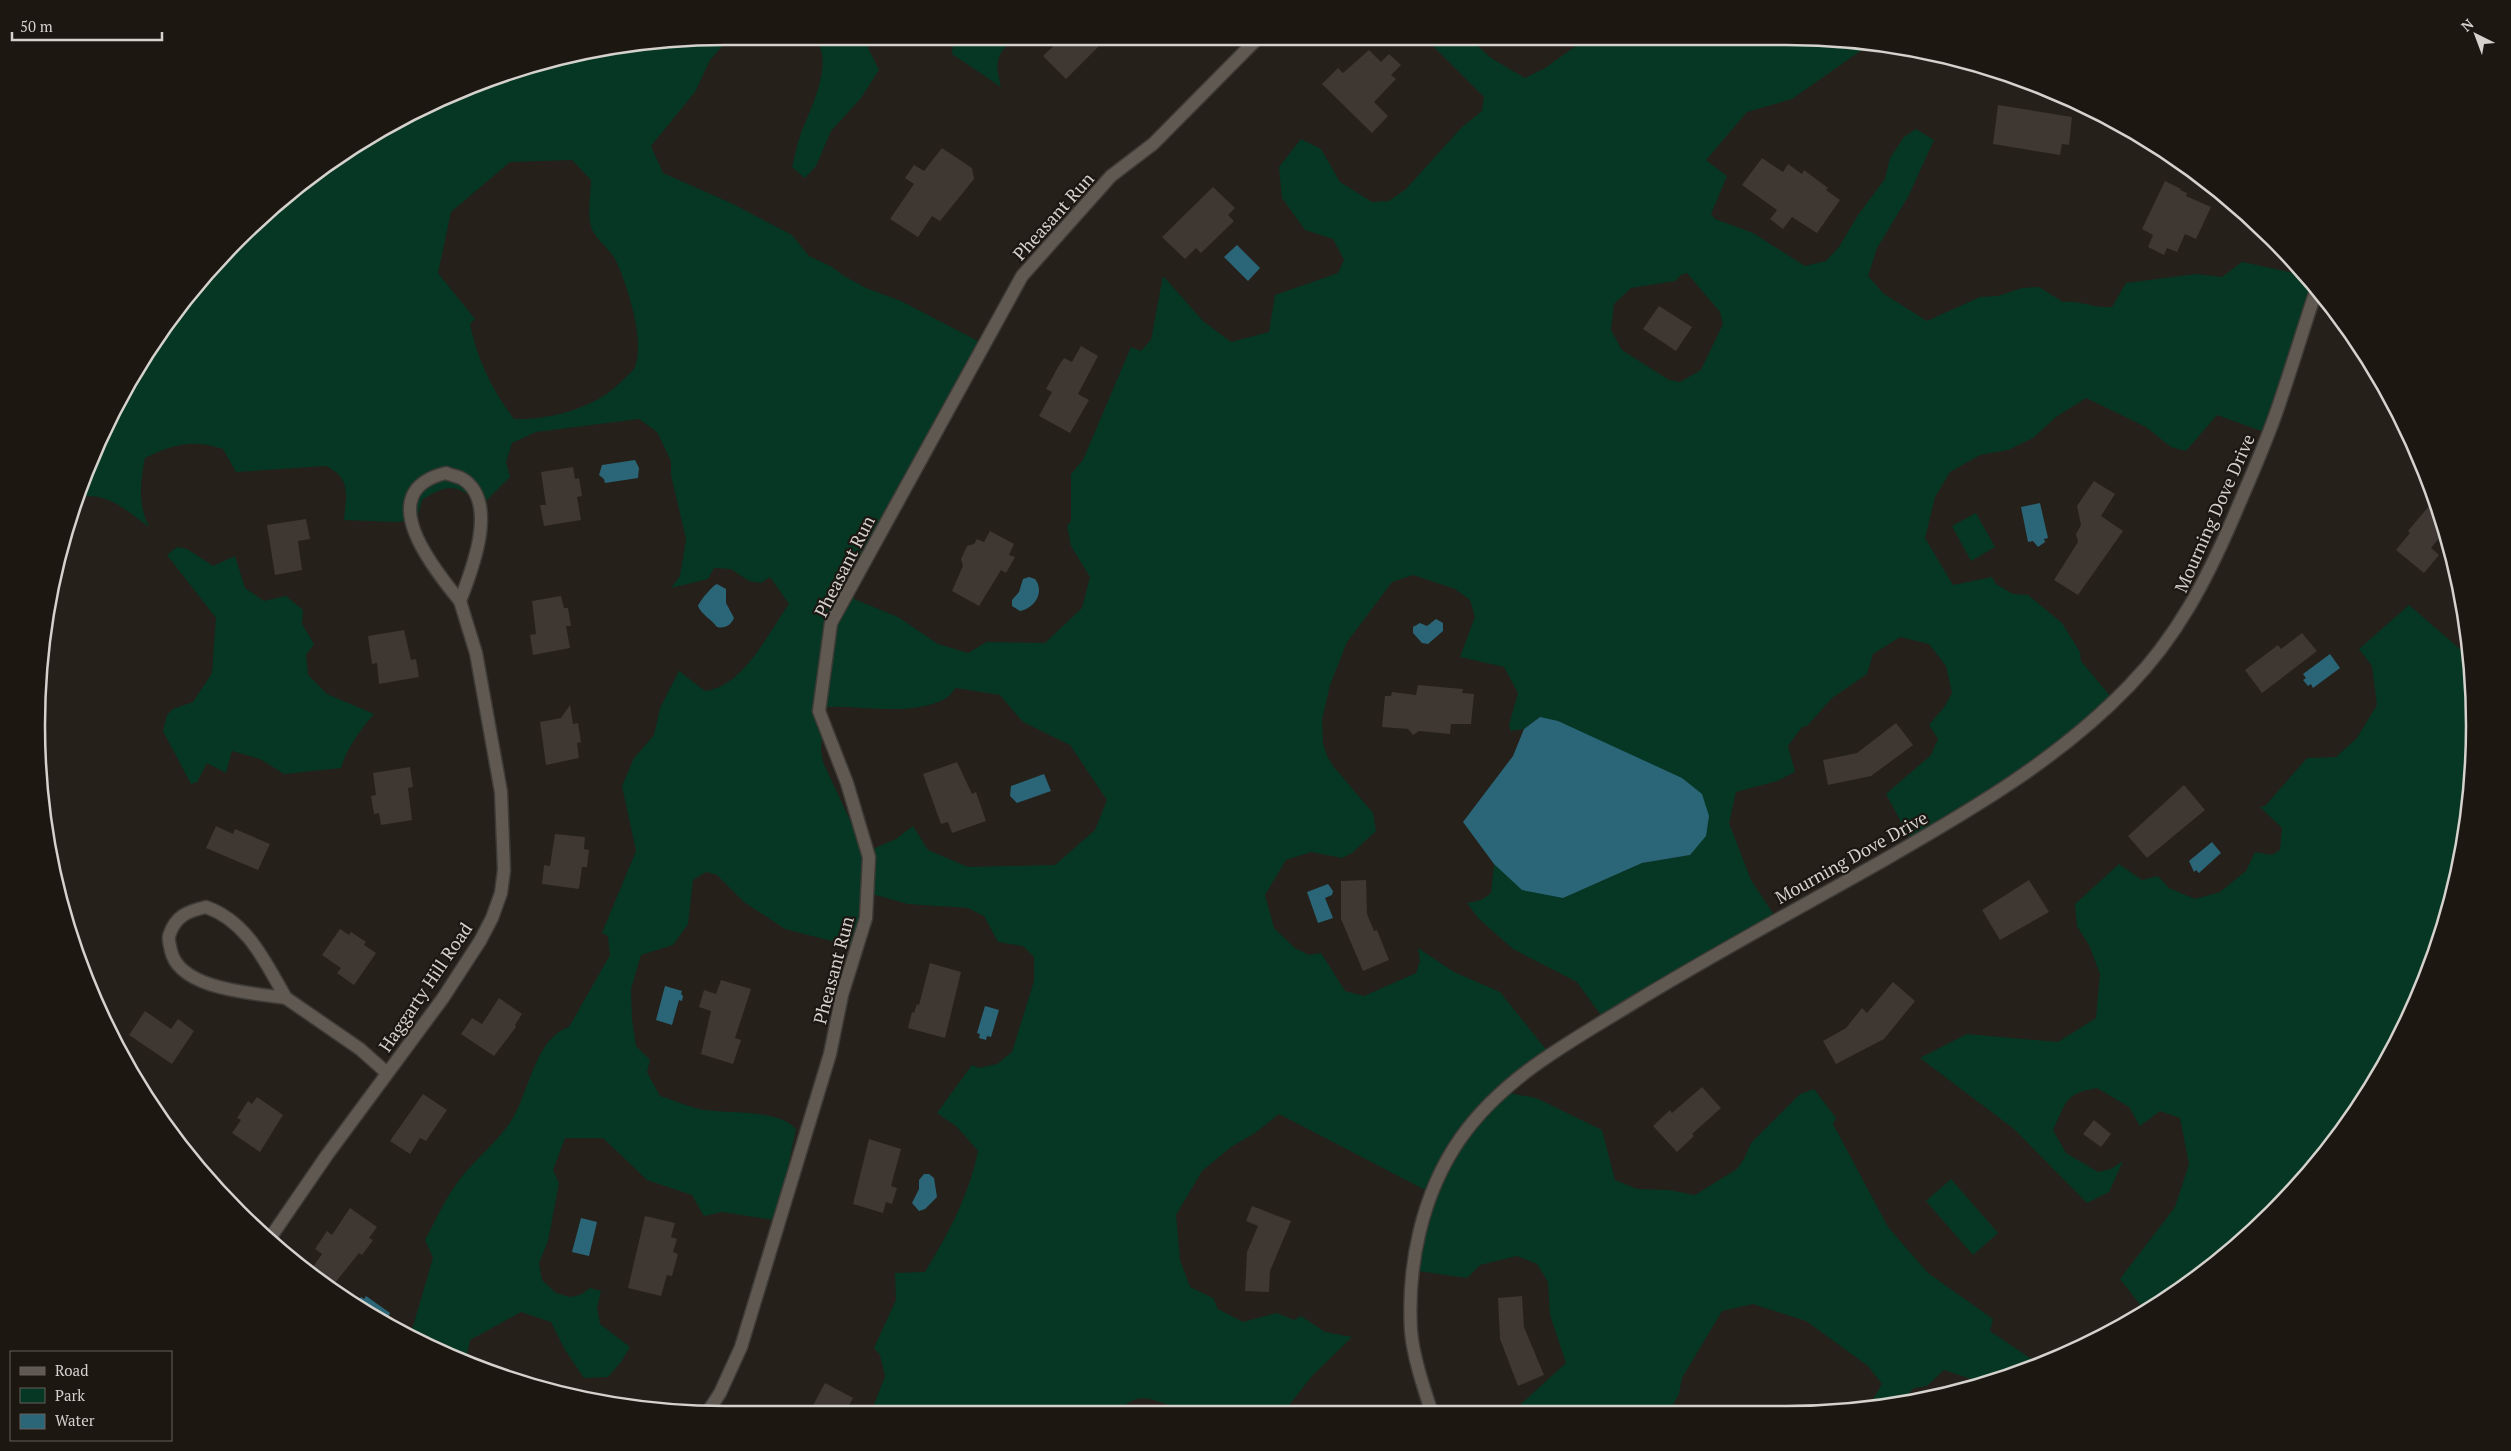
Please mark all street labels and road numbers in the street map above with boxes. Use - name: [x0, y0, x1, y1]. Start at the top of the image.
- street label: Pheasant Run: [1007, 167, 1099, 265]
- street label: Mourning Dove Drive: [2168, 430, 2260, 596]
- street label: Pheasant Run: [808, 511, 880, 621]
- street label: Mourning Dove Drive: [1770, 805, 1932, 909]
- street label: Pheasant Run: [807, 913, 859, 1027]
- street label: Haggarty Hill Road: [373, 918, 477, 1056]

